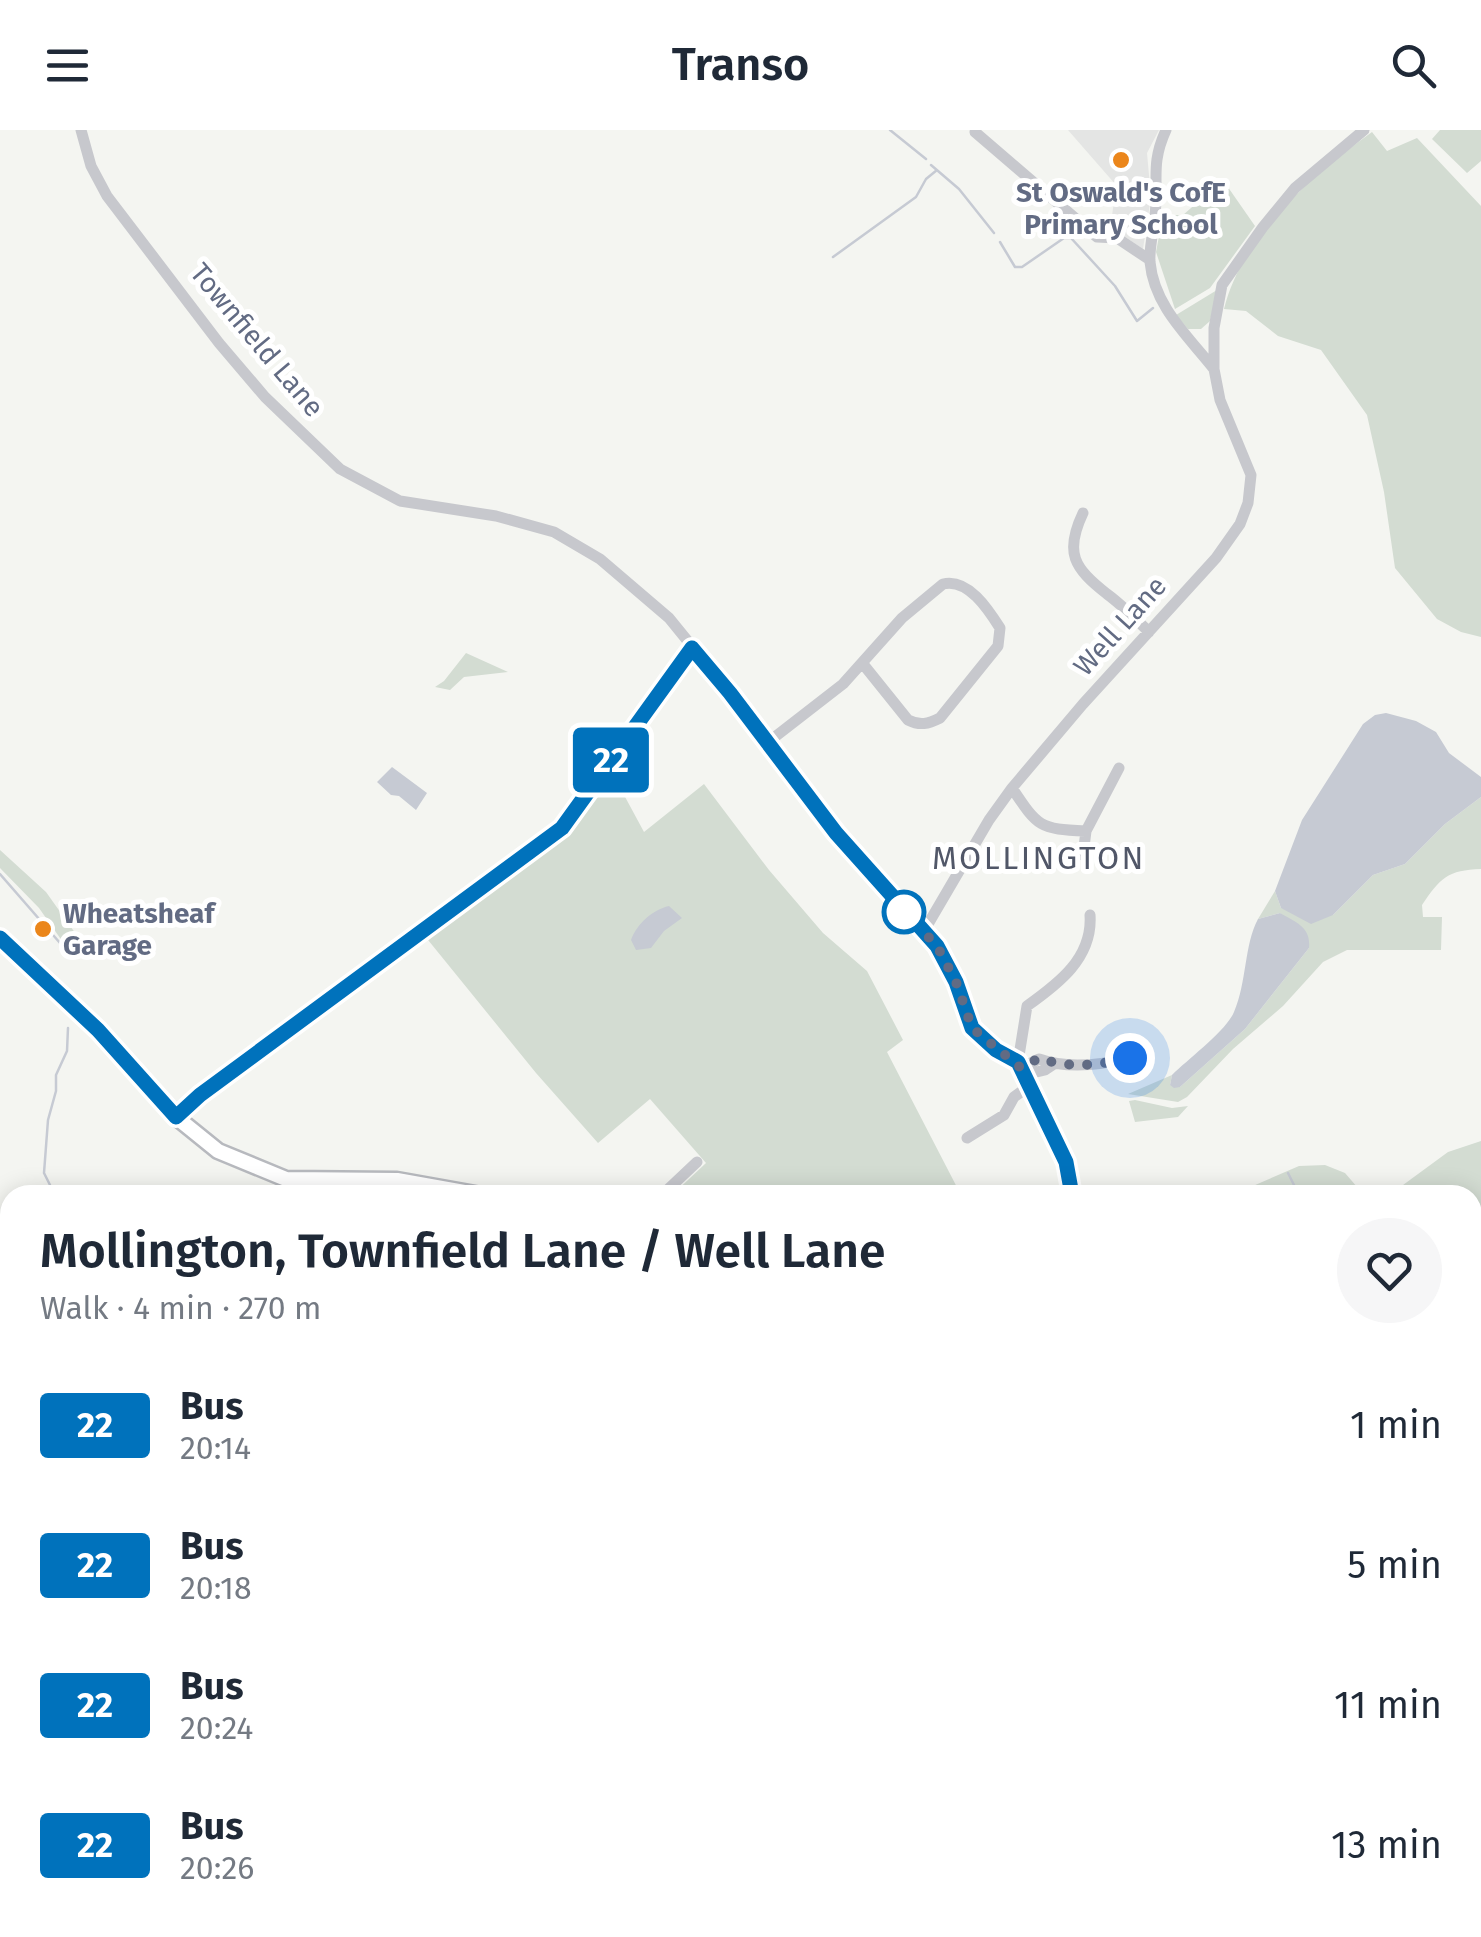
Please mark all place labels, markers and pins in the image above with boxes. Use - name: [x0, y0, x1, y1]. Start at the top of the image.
- marker: St Oswald's CofE Primary School: [1110, 149, 1132, 171]
- place label: St Oswald's CofE Primary School: [1016, 176, 1226, 241]
- unlabelled marker: [883, 891, 925, 933]
- place label: Wheatsheaf Garage: [63, 897, 217, 962]
- marker: Wheatsheaf Garage: [32, 918, 54, 940]

